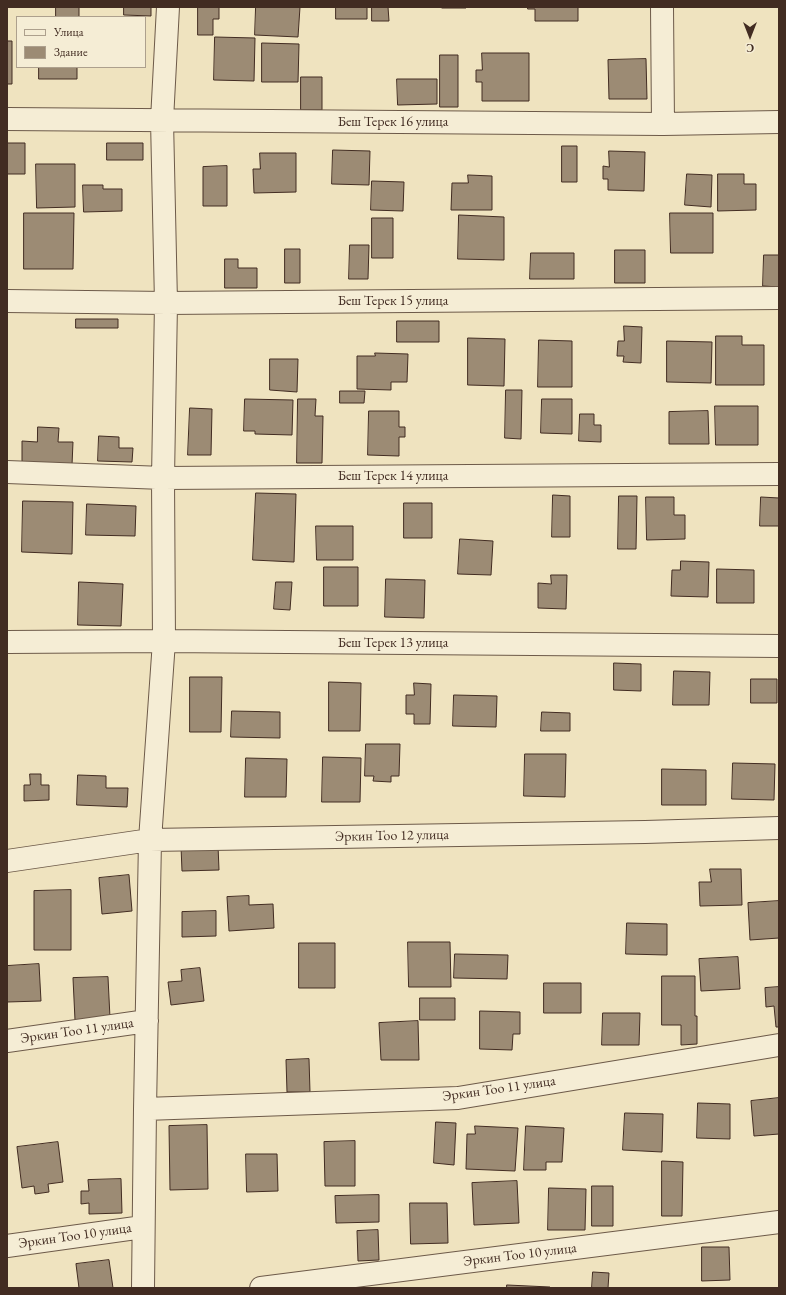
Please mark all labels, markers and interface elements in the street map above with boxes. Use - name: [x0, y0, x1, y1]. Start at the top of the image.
- legend: [16, 16, 146, 68]
- north arrow: [730, 16, 770, 56]
- text: Улица: [54, 24, 84, 40]
- text: С: [746, 41, 754, 55]
- text: Здание: [54, 44, 88, 60]
- street label: Беш Терек 16 улица: [338, 114, 448, 130]
- street label: Беш Терек 15 улица: [338, 293, 448, 309]
- street label: Беш Терек 14 улица: [338, 468, 448, 484]
- street label: Беш Терек 13 улица: [338, 635, 448, 651]
- street label: Эркин Тоо 12 улица: [335, 827, 449, 845]
- street label: Эркин Тоо 11 улица: [19, 1015, 135, 1047]
- street label: Эркин Тоо 11 улица: [441, 1073, 557, 1105]
- street label: Эркин Тоо 10 улица: [17, 1220, 133, 1252]
- street label: Эркин Тоо 10 улица: [462, 1240, 578, 1270]

